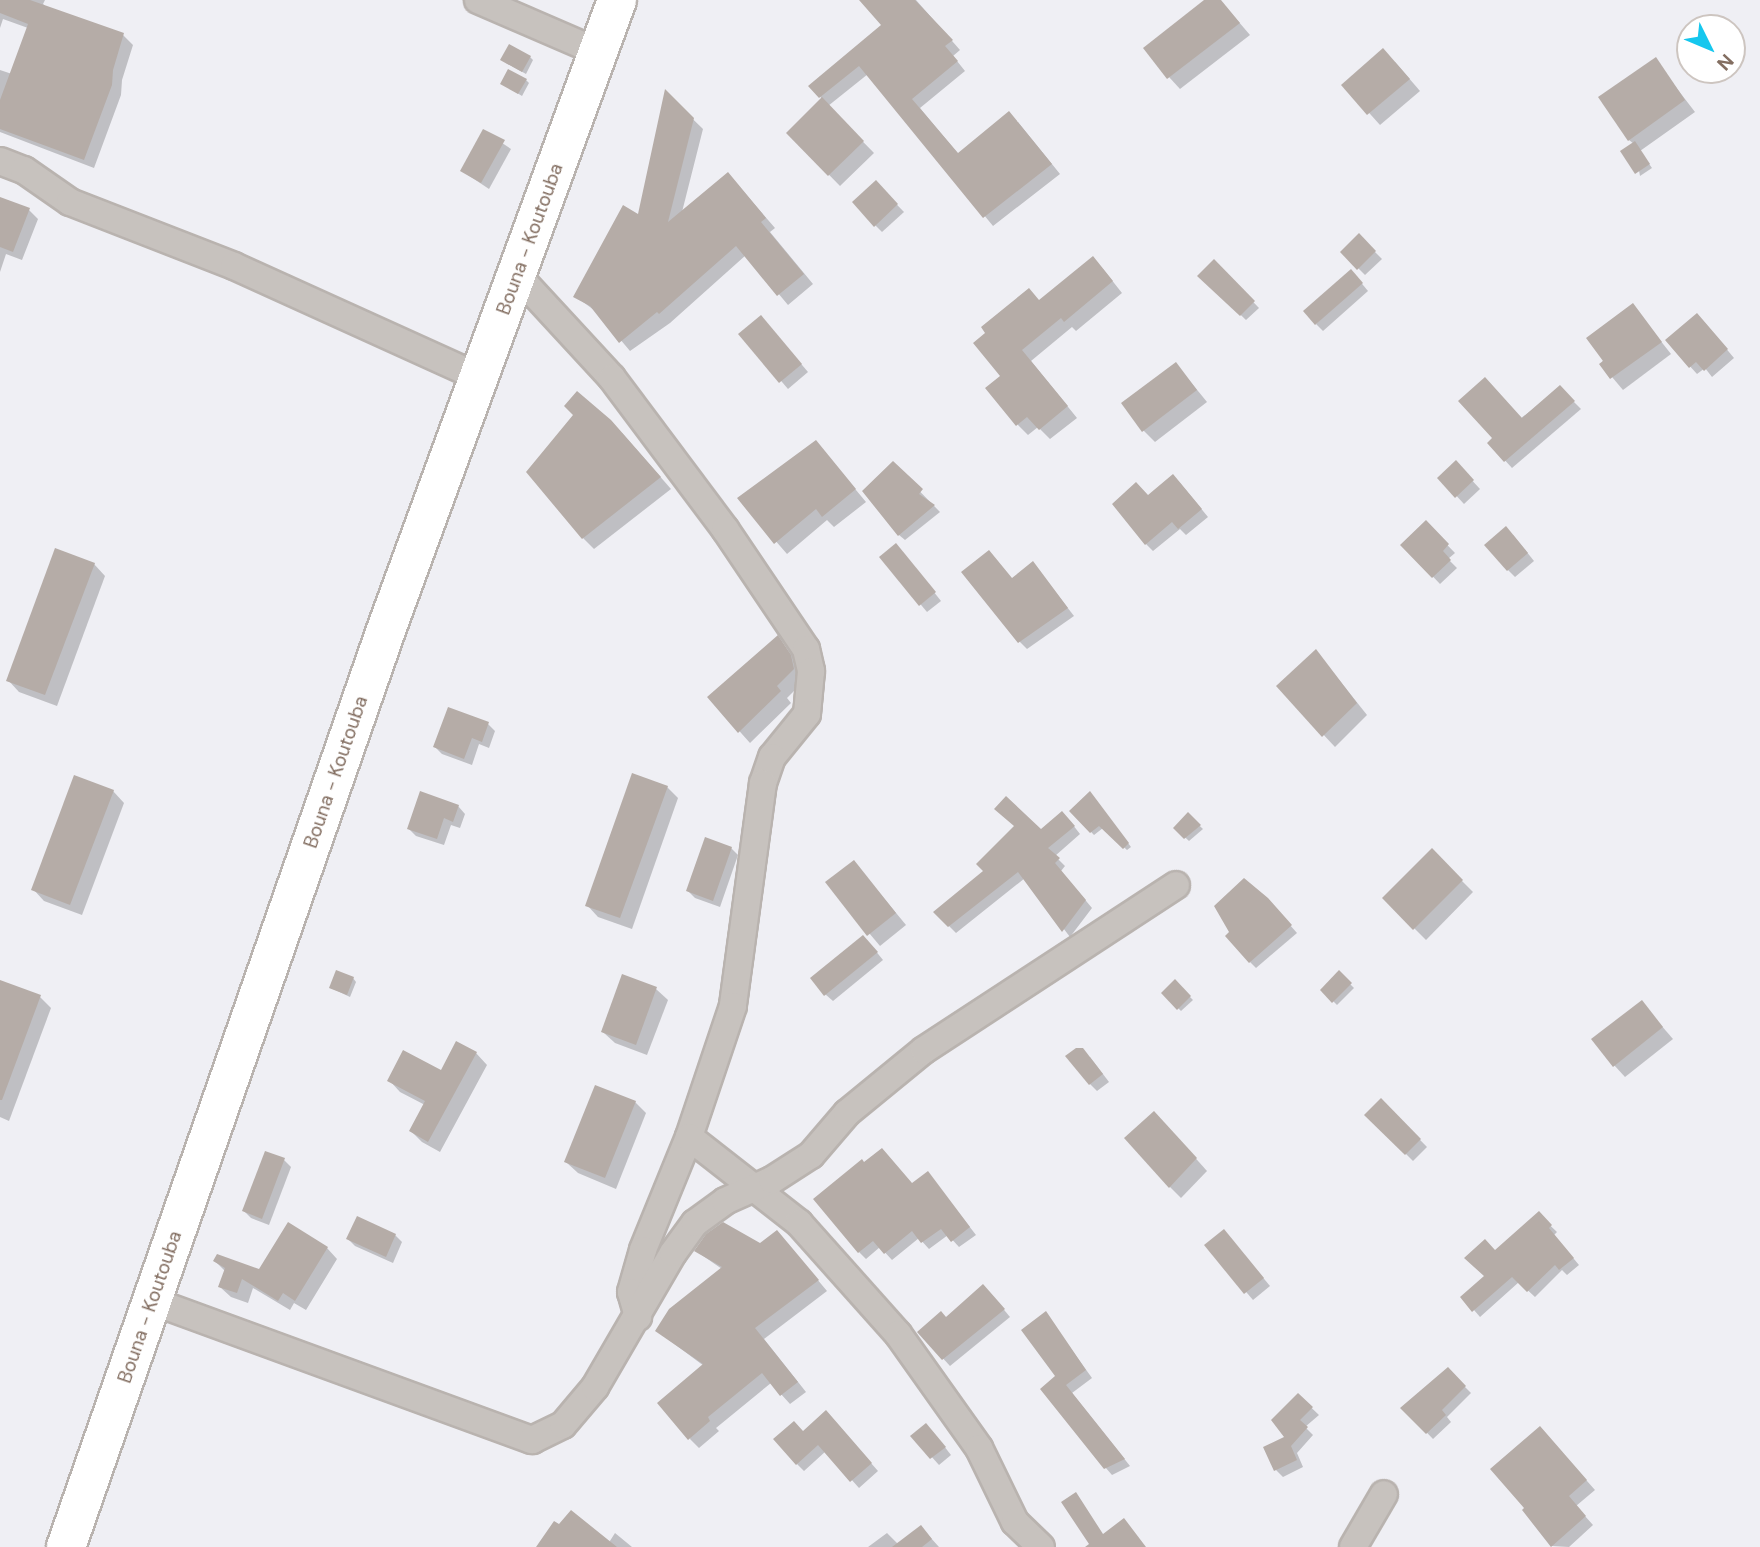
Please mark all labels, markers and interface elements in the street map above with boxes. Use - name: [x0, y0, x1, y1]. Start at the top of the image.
- north arrow: [1676, 14, 1746, 84]
- text: N: [1711, 49, 1739, 76]
- street label: Bouna - Koutouba: [492, 160, 568, 318]
- street label: Bouna - Koutouba: [299, 693, 373, 851]
- street label: Bouna - Koutouba: [113, 1228, 187, 1386]

